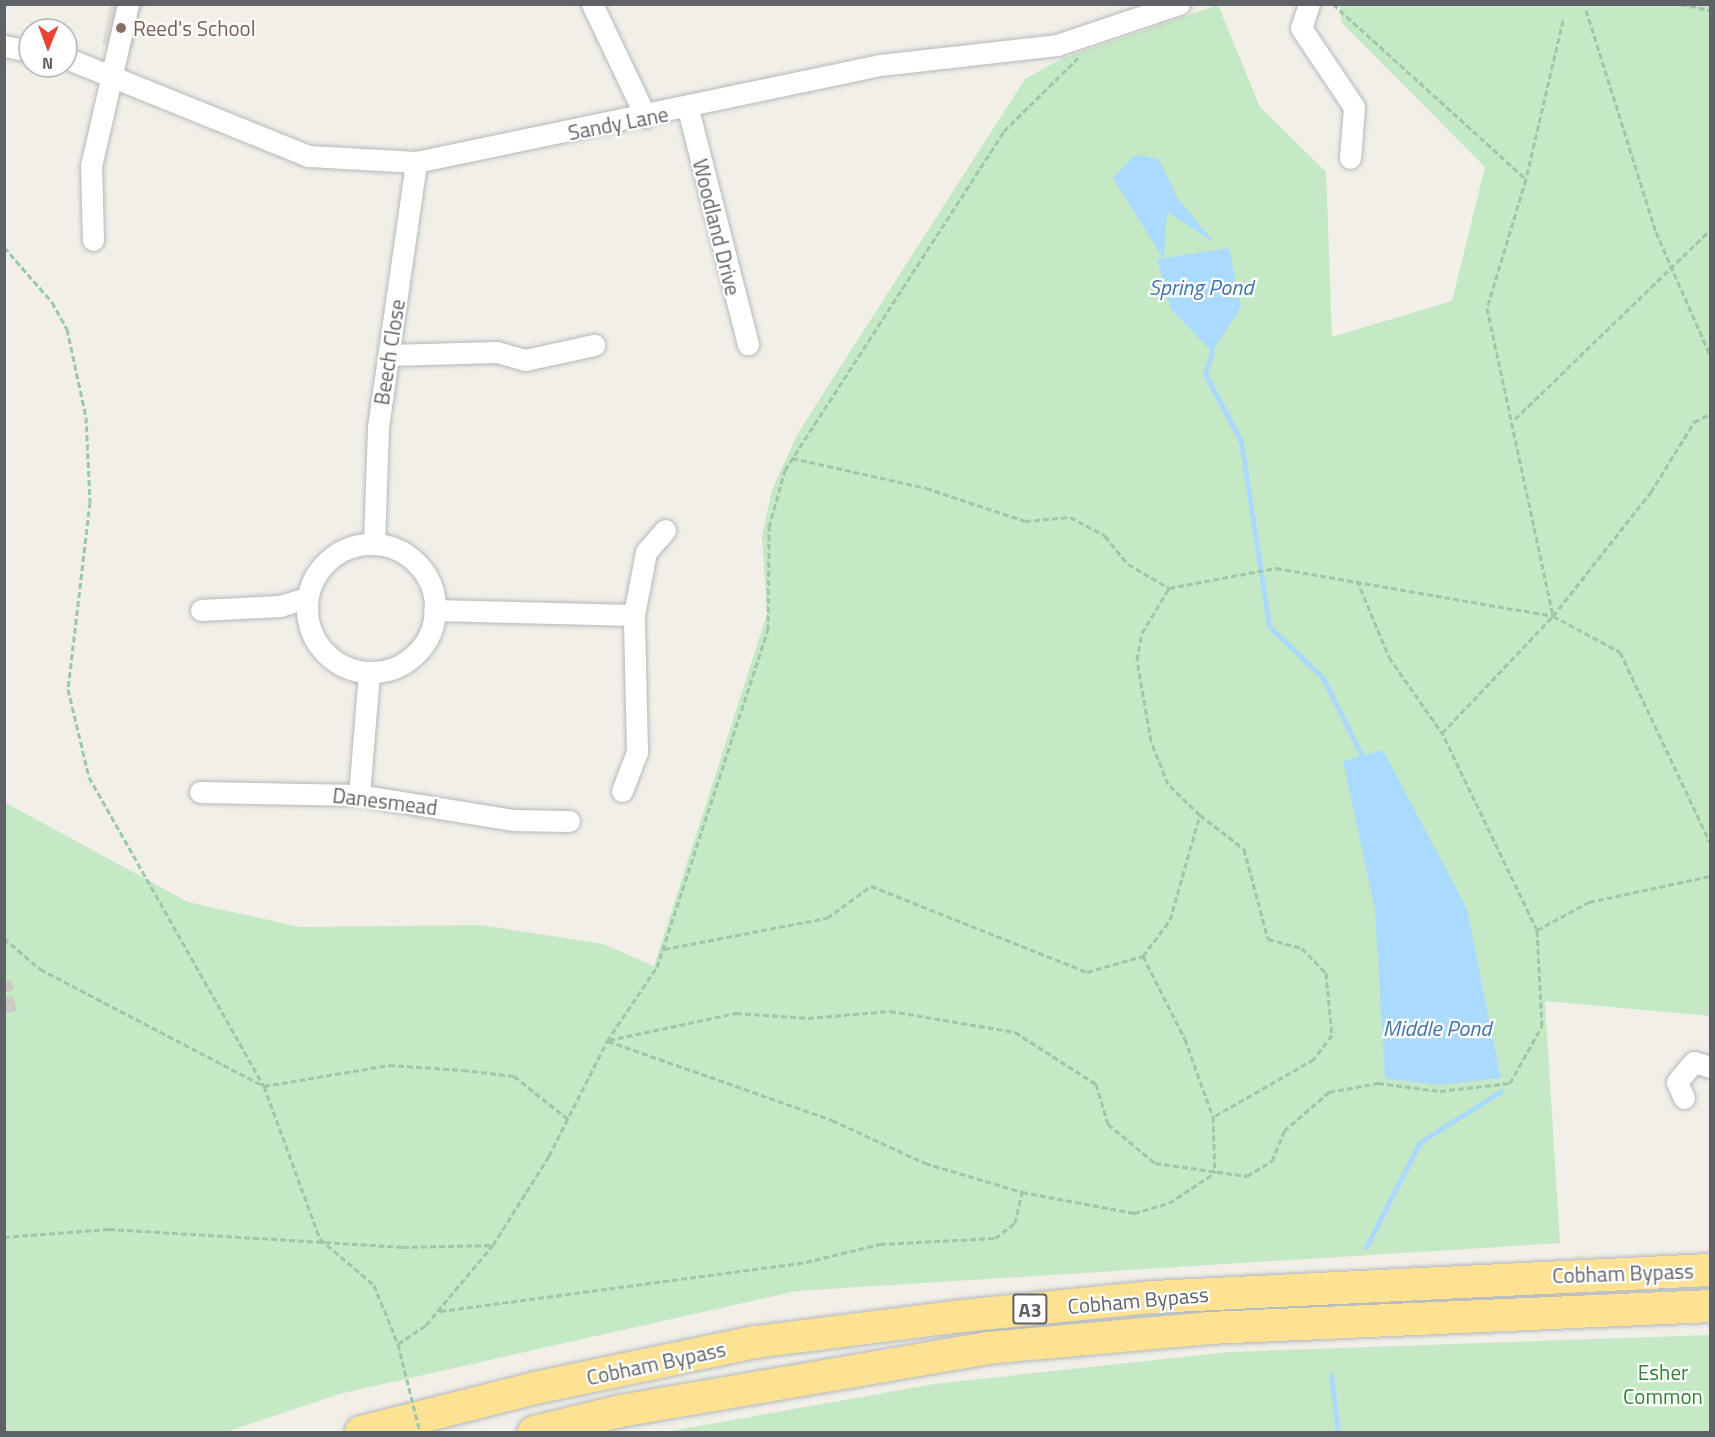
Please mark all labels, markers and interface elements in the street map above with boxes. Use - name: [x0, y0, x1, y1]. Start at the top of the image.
- place label: Reed's School: [133, 15, 256, 41]
- north arrow: [18, 18, 78, 78]
- marker: Reed's School: [114, 21, 128, 35]
- text: N: [42, 52, 53, 76]
- street label: Sandy Lane: [566, 101, 670, 145]
- street label: Woodland Drive: [688, 156, 746, 298]
- water label: Spring Pond: [1149, 275, 1253, 301]
- street label: Beech Close: [368, 297, 410, 407]
- street label: Danesmead: [331, 782, 439, 820]
- water label: Middle Pond: [1383, 1016, 1491, 1042]
- street label: Cobham Bypass: [1552, 1258, 1694, 1288]
- street label: Cobham Bypass: [1066, 1281, 1210, 1319]
- road number: A3: [1012, 1292, 1048, 1326]
- street label: Cobham Bypass: [584, 1336, 728, 1390]
- park label: Esher Common: [1623, 1359, 1703, 1409]

